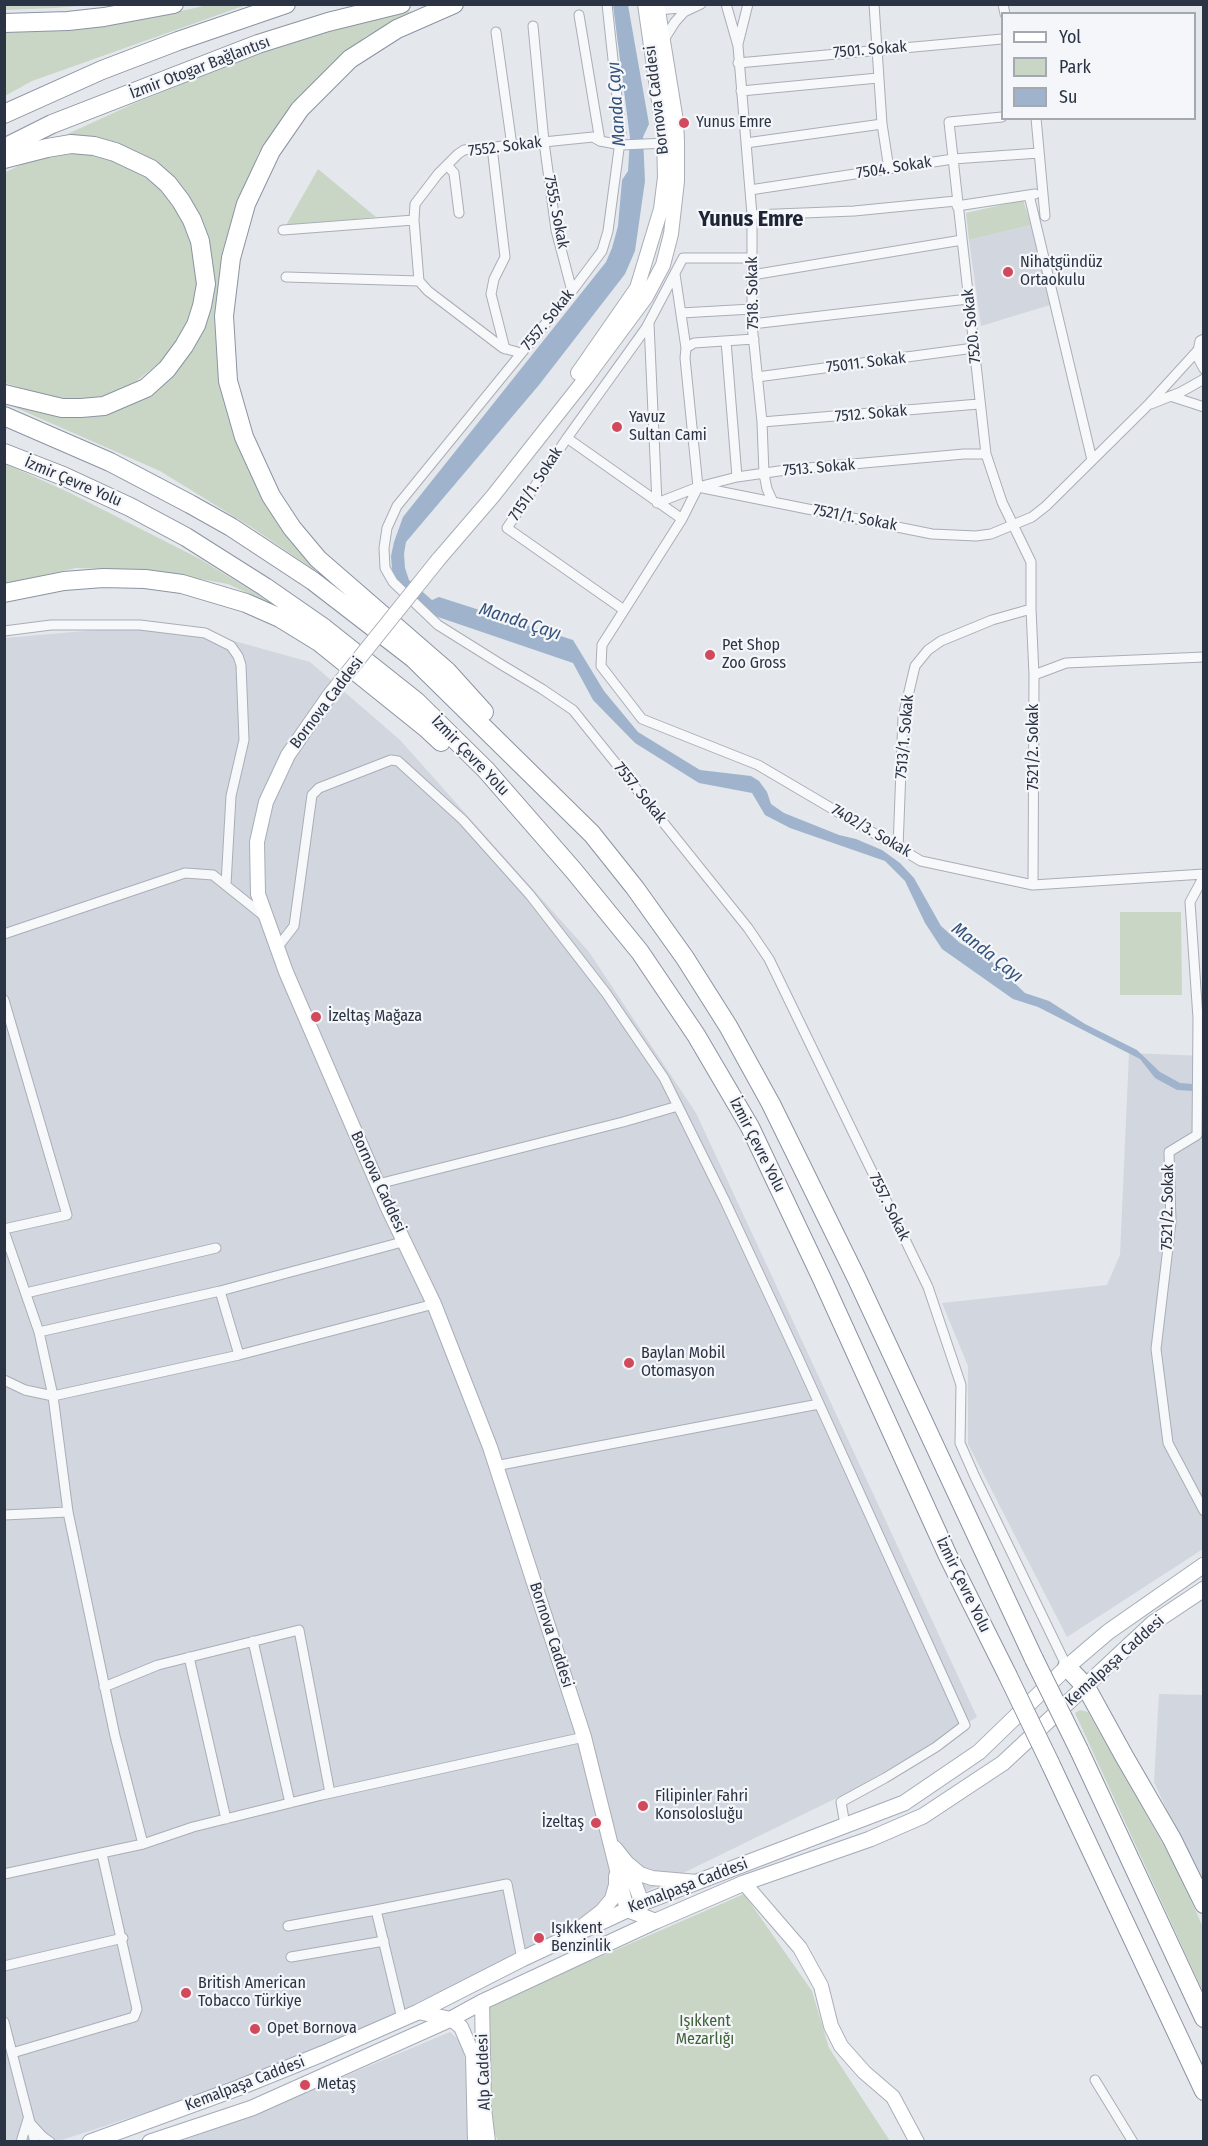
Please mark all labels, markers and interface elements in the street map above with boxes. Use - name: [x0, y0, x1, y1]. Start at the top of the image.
- legend: [1001, 12, 1196, 120]
- text: Yol: [1059, 26, 1081, 48]
- street label: İzmir Otogar Bağlantısı: [127, 32, 273, 104]
- street label: 7501. Sokak: [832, 37, 908, 63]
- street label: Bornova Caddesi: [641, 44, 673, 156]
- text: Park: [1059, 56, 1091, 78]
- water label: Manda Çayı: [603, 61, 631, 147]
- text: Su: [1059, 86, 1077, 108]
- place label: Yunus Emre: [696, 113, 772, 133]
- marker: Yunus Emre: [677, 116, 691, 130]
- street label: 7552. Sokak: [467, 133, 543, 161]
- street label: 7504. Sokak: [855, 153, 933, 183]
- street label: 7555. Sokak: [540, 174, 572, 250]
- district label: Yunus Emre: [699, 207, 803, 233]
- place label: Nihatgündüz Ortaokulu: [1020, 253, 1102, 291]
- street label: 7518. Sokak: [743, 256, 763, 330]
- marker: Nihatgündüz Ortaokulu: [1001, 265, 1015, 279]
- street label: 7557. Sokak: [518, 286, 578, 354]
- street label: 7520. Sokak: [959, 288, 985, 364]
- street label: 75011. Sokak: [825, 349, 907, 377]
- street label: 7512. Sokak: [834, 401, 908, 427]
- place label: Yavuz Sultan Cami: [629, 408, 707, 446]
- marker: Yavuz Sultan Cami: [610, 420, 624, 434]
- street label: 7151/1. Sokak: [505, 444, 567, 524]
- street label: İzmir Çevre Yolu: [21, 453, 125, 511]
- street label: 7513. Sokak: [782, 455, 856, 481]
- street label: 7521/1. Sokak: [811, 500, 899, 536]
- water label: Manda Çayı: [476, 599, 564, 645]
- place label: Pet Shop Zoo Gross: [722, 636, 786, 674]
- marker: Pet Shop Zoo Gross: [703, 648, 717, 662]
- street label: Bornova Caddesi: [286, 653, 368, 753]
- street label: 7513/1. Sokak: [892, 694, 918, 780]
- street label: 7521/2. Sokak: [1024, 704, 1044, 790]
- street label: İzmir Çevre Yolu: [427, 712, 513, 800]
- street label: 7557. Sokak: [610, 759, 670, 827]
- street label: 7402/3. Sokak: [828, 800, 914, 862]
- water label: Manda Çayı: [947, 918, 1027, 988]
- place label: İzeltaş Mağaza: [328, 1007, 422, 1027]
- marker: İzeltaş Mağaza: [309, 1010, 323, 1024]
- street label: İzmir Çevre Yolu: [725, 1094, 789, 1196]
- street label: Bornova Caddesi: [346, 1128, 410, 1236]
- street label: 7521/2. Sokak: [1158, 1164, 1178, 1250]
- street label: 7557. Sokak: [864, 1170, 914, 1244]
- place label: Baylan Mobil Otomasyon: [641, 1344, 725, 1382]
- marker: Baylan Mobil Otomasyon: [622, 1356, 636, 1370]
- street label: İzmir Çevre Yolu: [932, 1534, 994, 1636]
- street label: Bornova Caddesi: [525, 1580, 577, 1690]
- street label: Kemalpaşa Caddesi: [1062, 1612, 1168, 1710]
- place label: Filipinler Fahri Konsolosluğu: [655, 1787, 748, 1825]
- marker: Filipinler Fahri Konsolosluğu: [636, 1799, 650, 1813]
- place label: İzeltaş: [542, 1813, 584, 1833]
- marker: İzeltaş: [589, 1816, 603, 1830]
- street label: Kemalpaşa Caddesi: [626, 1854, 750, 1918]
- place label: Işıkkent Benzinlik: [551, 1919, 611, 1957]
- marker: Işıkkent Benzinlik: [532, 1931, 546, 1945]
- place label: British American Tobacco Türkiye: [198, 1974, 306, 2012]
- marker: British American Tobacco Türkiye: [179, 1986, 193, 2000]
- park label: Işıkkent Mezarlığı: [676, 2012, 734, 2050]
- place label: Opet Bornova: [267, 2019, 357, 2039]
- marker: Opet Bornova: [248, 2022, 262, 2036]
- street label: Alp Caddesi: [473, 2033, 495, 2111]
- street label: Kemalpaşa Caddesi: [183, 2052, 307, 2116]
- place label: Metaş: [317, 2075, 356, 2095]
- marker: Metaş: [298, 2078, 312, 2092]

